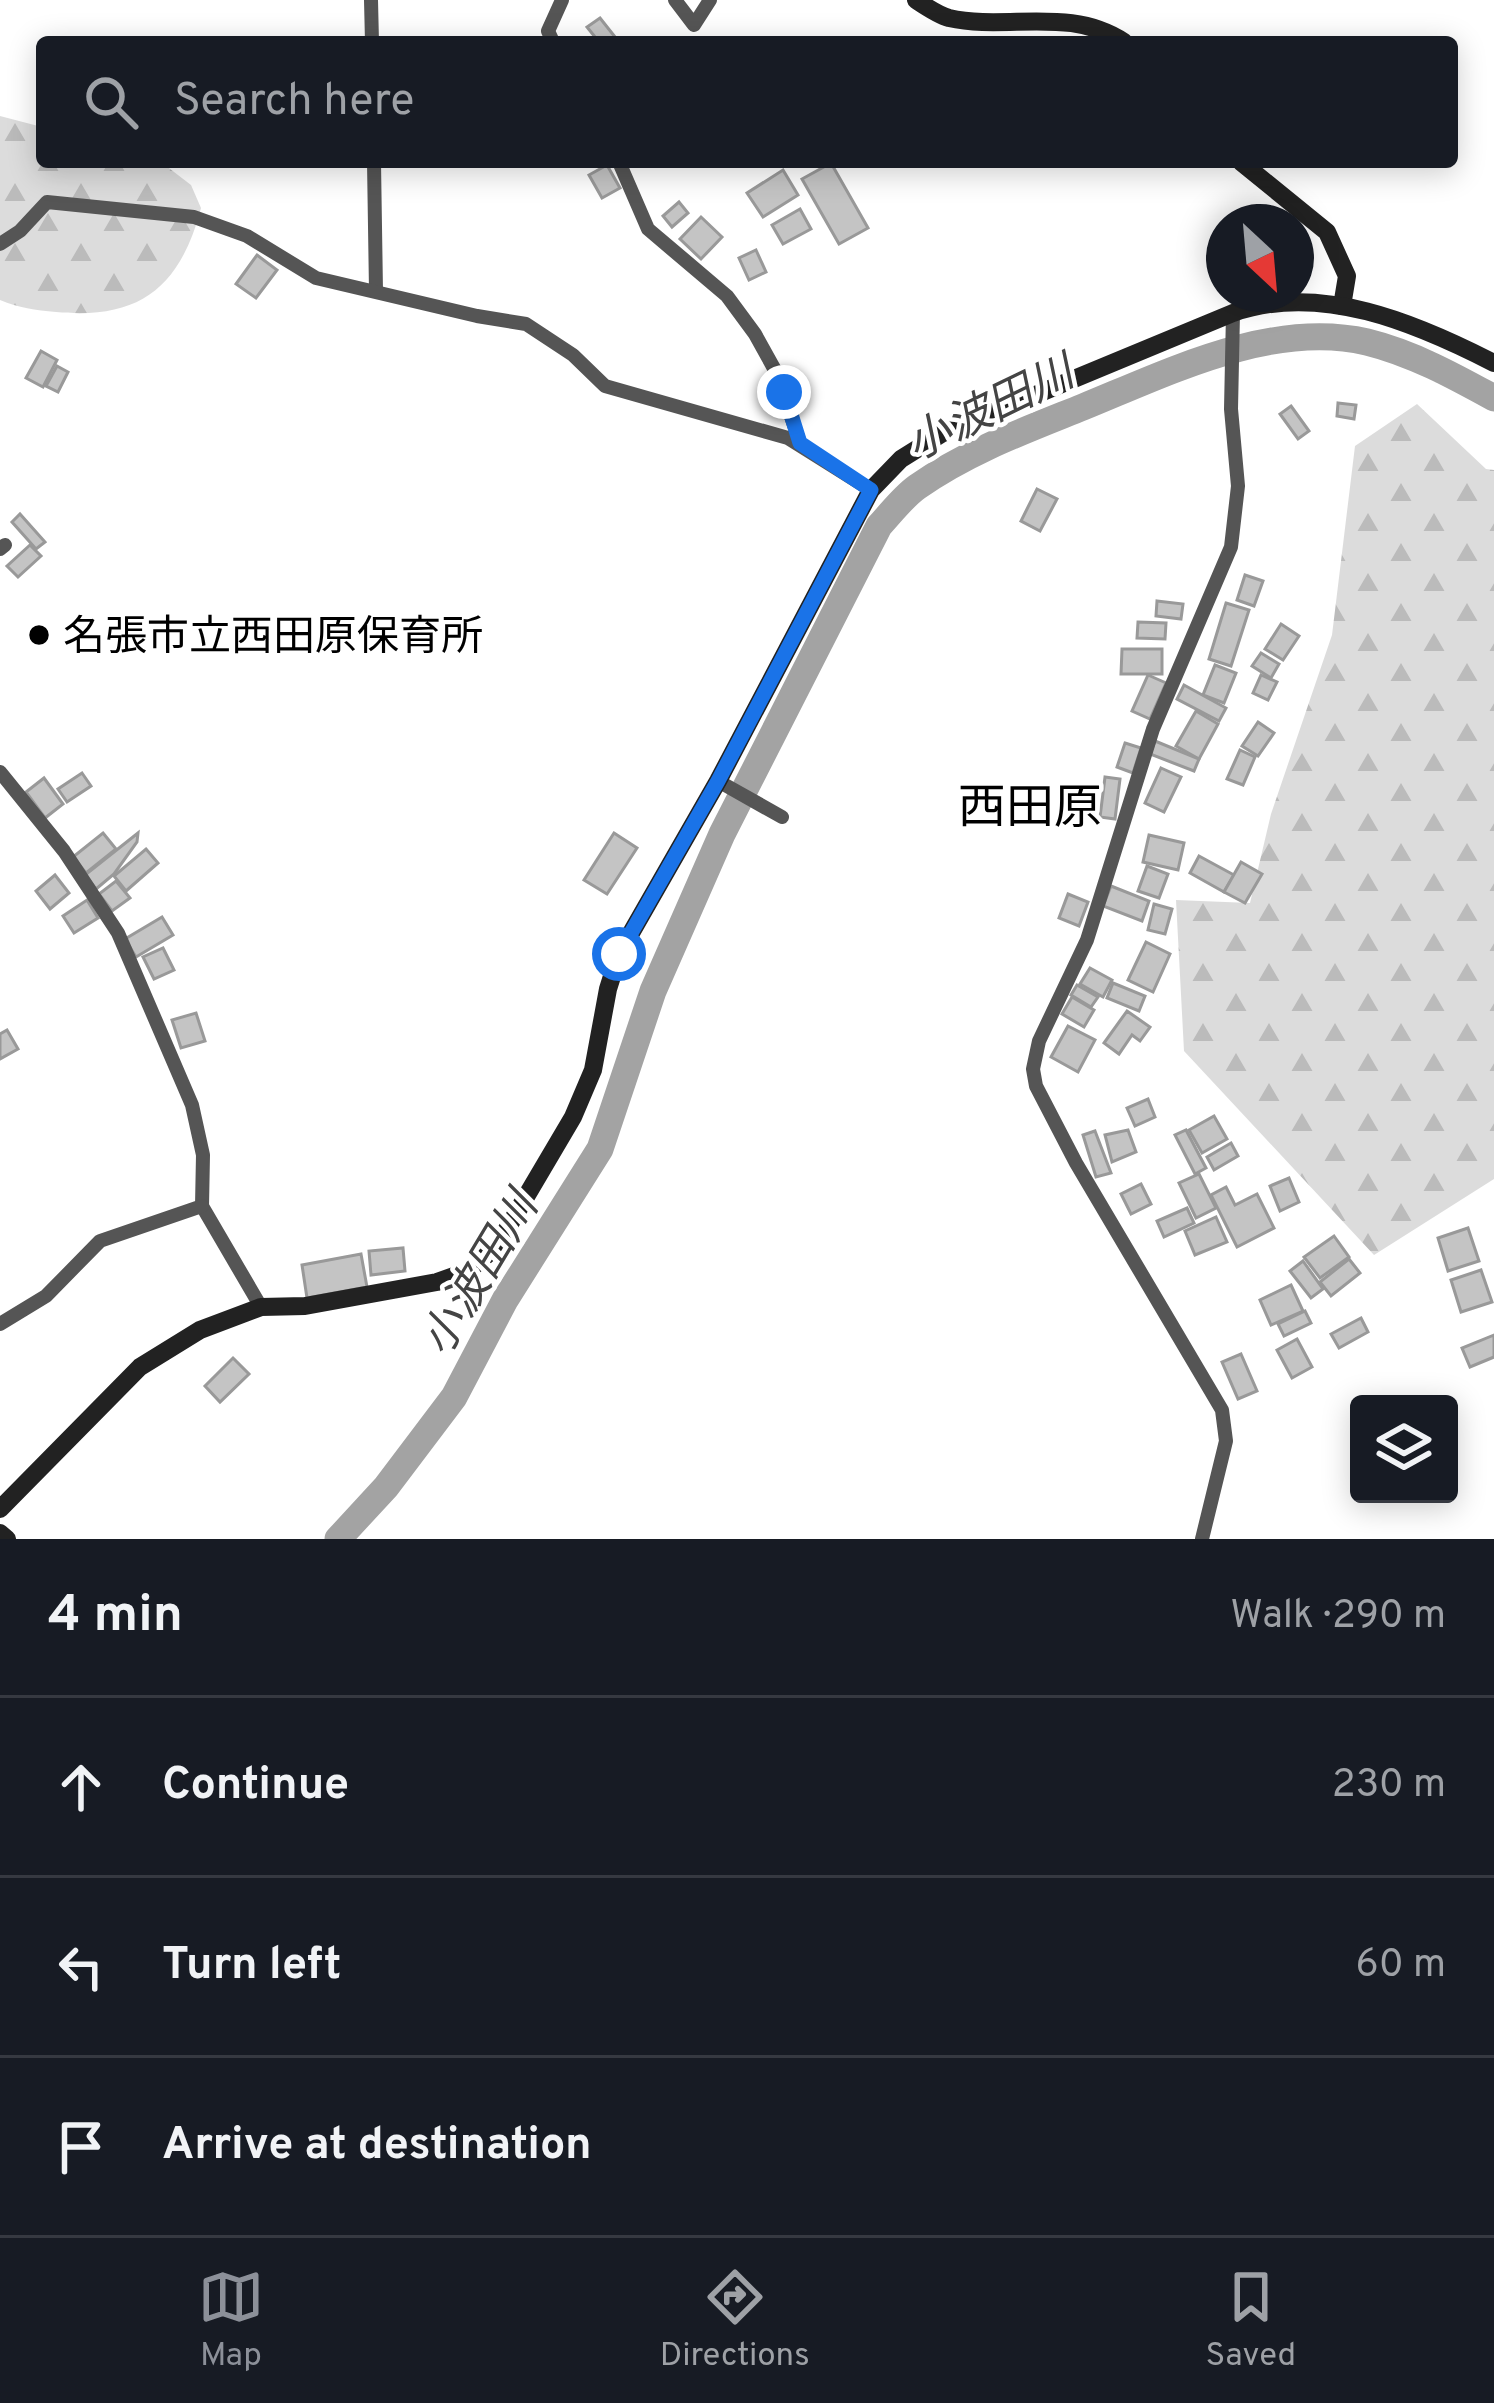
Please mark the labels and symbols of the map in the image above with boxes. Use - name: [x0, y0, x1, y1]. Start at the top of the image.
- north arrow: [1206, 204, 1314, 312]
- water label: 小波田川: [898, 344, 1088, 476]
- route end: [757, 365, 811, 419]
- place label: 名張市立西田原保育所: [63, 613, 483, 666]
- marker: 名張市立西田原保育所: [26, 622, 52, 648]
- district label: 西田原: [958, 781, 1102, 841]
- route start: [592, 927, 646, 981]
- water label: 小波田川: [411, 1180, 555, 1367]

